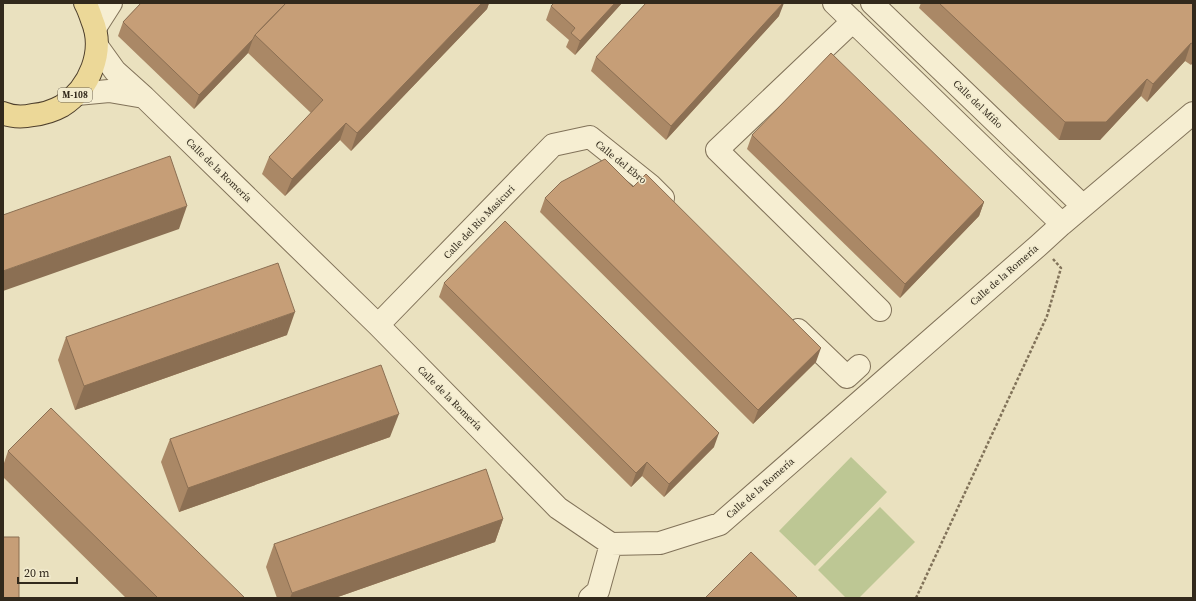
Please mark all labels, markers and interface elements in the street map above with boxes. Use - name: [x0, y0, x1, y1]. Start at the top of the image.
- street label: Calle del Miño: [950, 77, 1006, 131]
- road number: M-108: [58, 88, 92, 102]
- street label: Calle de la Romería: [183, 135, 255, 205]
- street label: Calle del Ebro: [593, 137, 650, 187]
- street label: Calle del Río Masicuri: [441, 183, 517, 261]
- street label: Calle de la Romería: [967, 241, 1042, 308]
- street label: Calle de la Romería: [415, 363, 486, 434]
- street label: Calle de la Romería: [723, 454, 798, 521]
- scale bar: [18, 559, 77, 585]
- text: 20 m: [24, 565, 50, 581]

